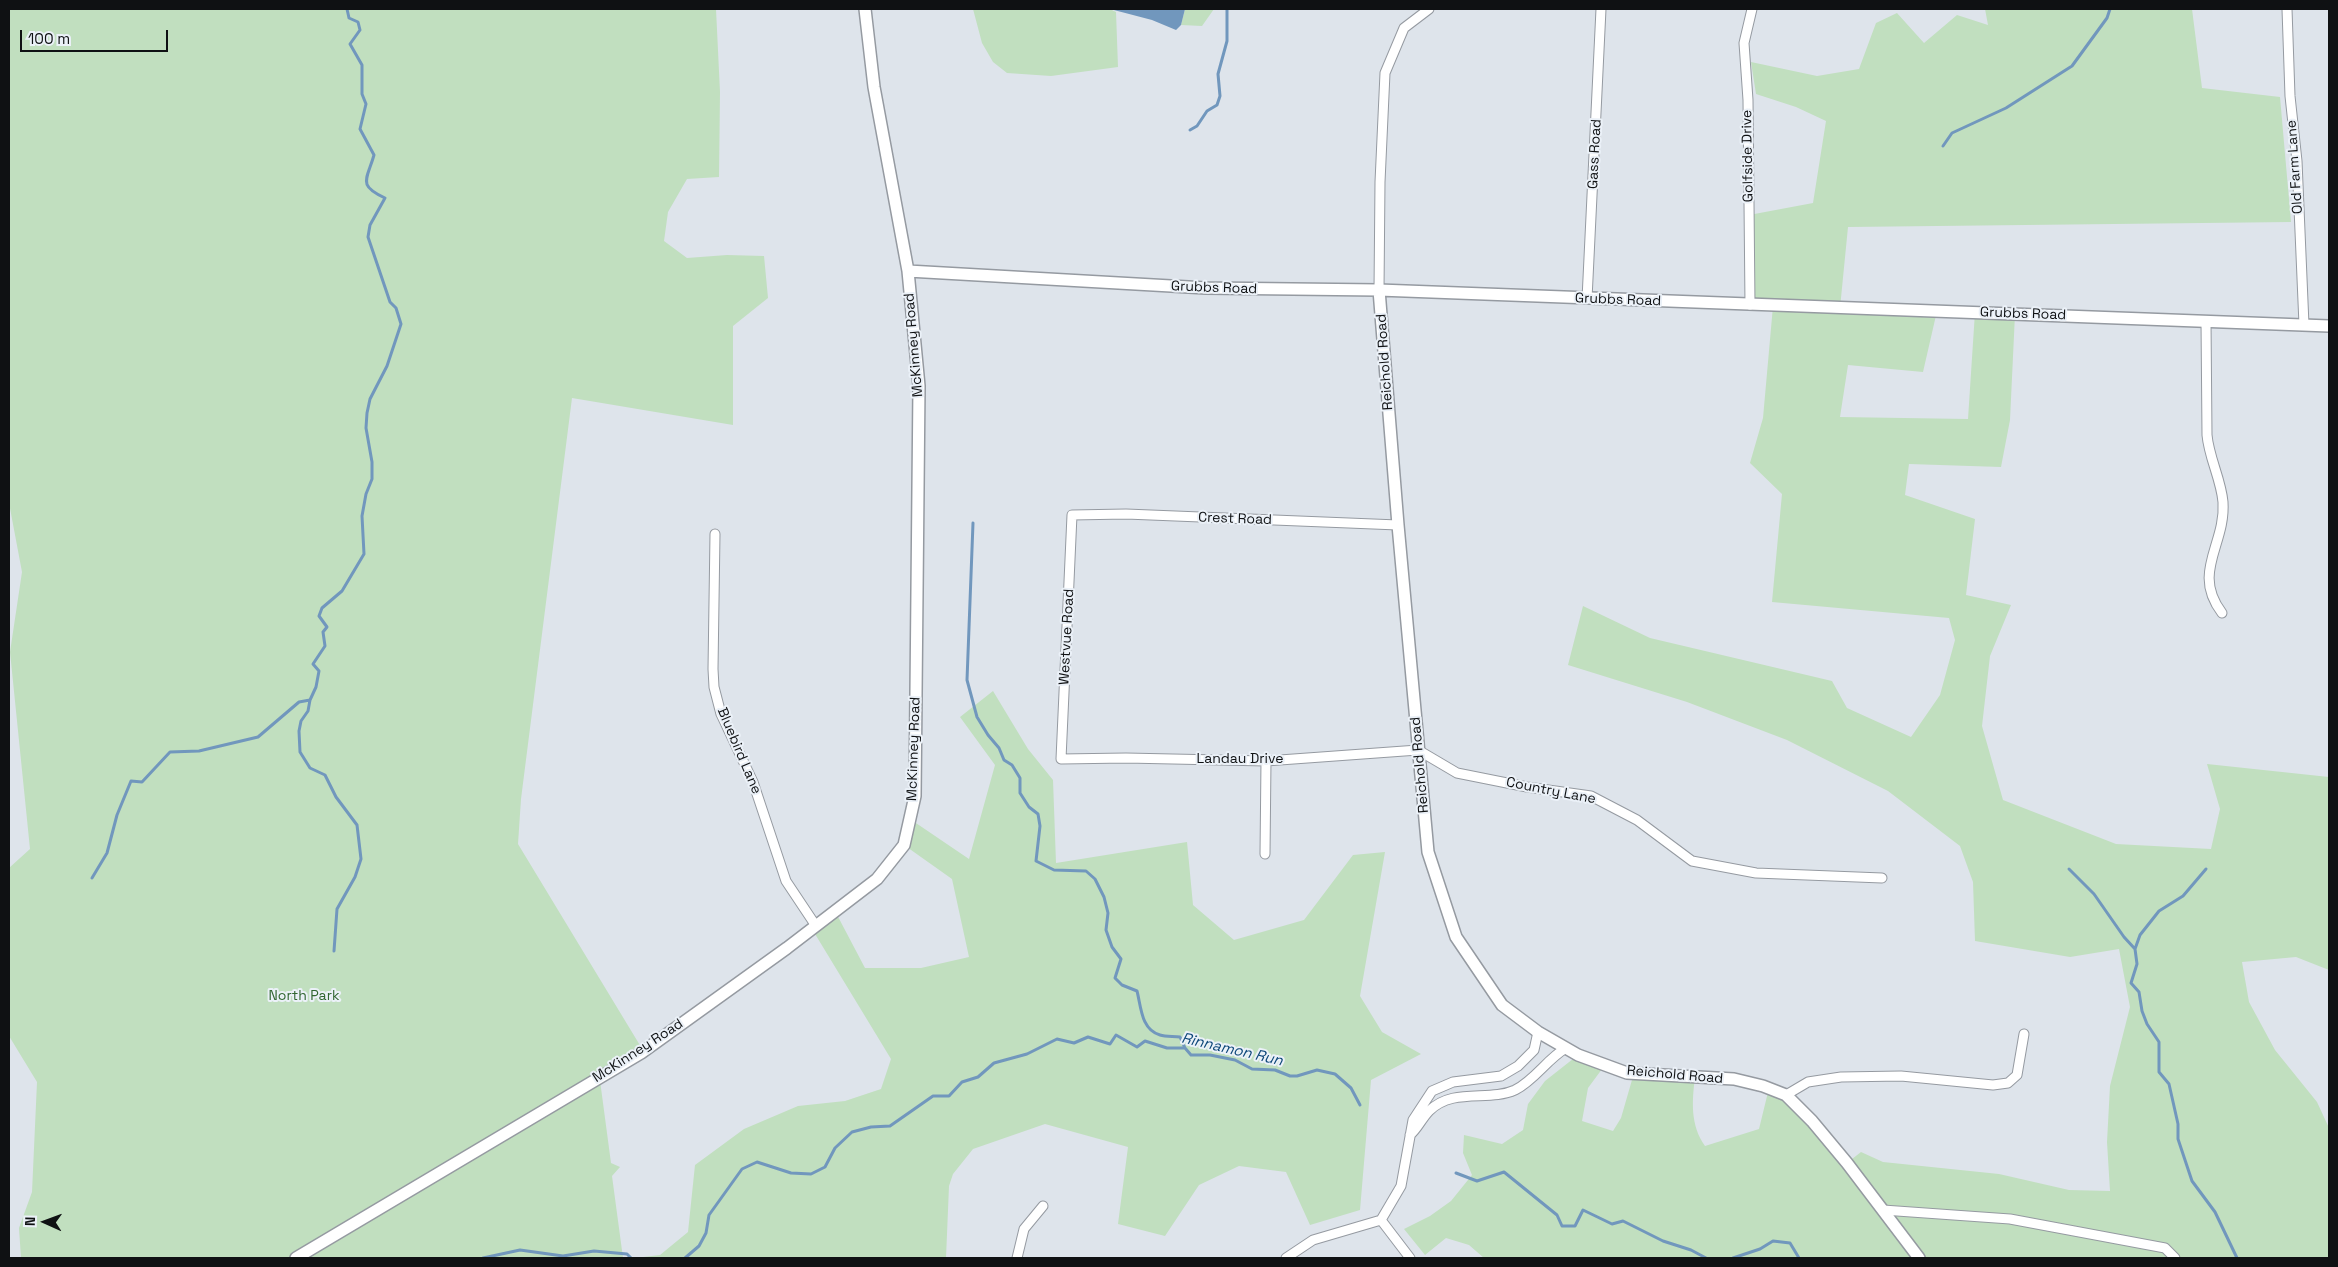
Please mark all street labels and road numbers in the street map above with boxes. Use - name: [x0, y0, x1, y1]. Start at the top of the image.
- street label: Golfside Drive: [1739, 110, 1757, 202]
- street label: Gass Road: [1585, 119, 1605, 189]
- street label: Old Farm Lane: [2283, 119, 2307, 215]
- street label: Grubbs Road: [1171, 278, 1257, 298]
- street label: Grubbs Road: [1575, 290, 1661, 310]
- street label: McKinney Road: [901, 292, 927, 398]
- street label: Grubbs Road: [1980, 304, 2066, 324]
- street label: Reichold Road: [1373, 313, 1397, 411]
- street label: Crest Road: [1198, 509, 1272, 529]
- street label: Westvue Road: [1056, 588, 1078, 686]
- street label: McKinney Road: [904, 697, 924, 801]
- street label: Bluebird Lane: [713, 705, 765, 797]
- street label: Reichold Road: [1407, 716, 1433, 814]
- street label: Landau Drive: [1197, 751, 1283, 767]
- street label: Country Lane: [1505, 774, 1597, 808]
- street label: McKinney Road: [590, 1016, 686, 1086]
- street label: Reichold Road: [1626, 1062, 1724, 1088]

